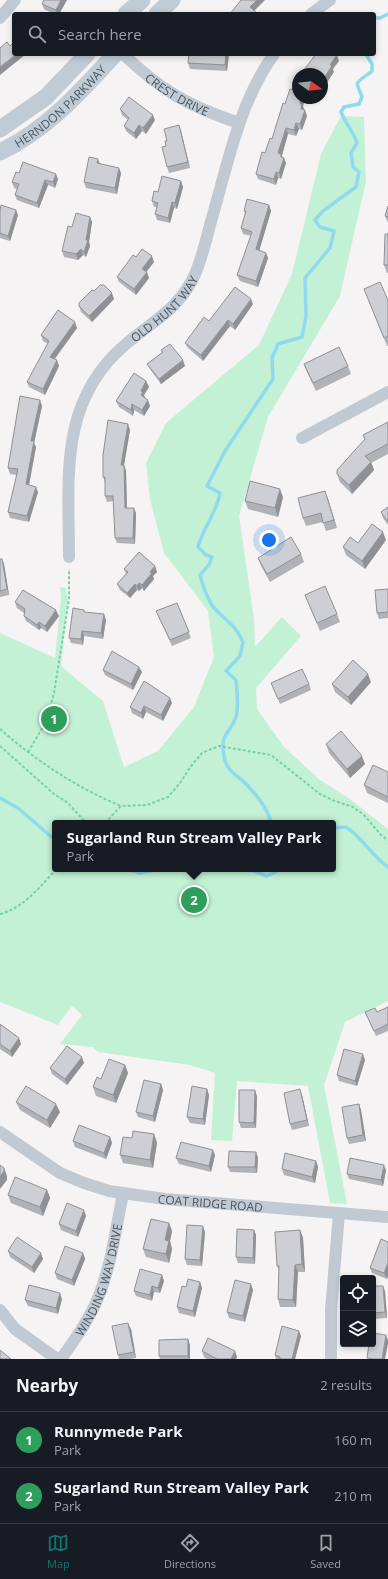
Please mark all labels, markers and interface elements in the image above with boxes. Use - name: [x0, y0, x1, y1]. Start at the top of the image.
- search box: [12, 12, 376, 56]
- icon: search: [26, 23, 48, 45]
- text: Search here: [58, 24, 142, 44]
- street label: HERNDON PARKWAY: [11, 61, 110, 151]
- north arrow: [292, 68, 328, 104]
- street label: CREST DRIVE: [142, 69, 212, 120]
- street label: OLD HUNT WAY: [127, 272, 202, 346]
- your location: [259, 530, 279, 550]
- pin: 1: [41, 704, 67, 734]
- popup: [52, 820, 336, 872]
- text: Sugarland Run Stream Valley Park: [67, 827, 321, 847]
- text: Park: [67, 847, 94, 865]
- pin: 2: [181, 885, 207, 915]
- street label: COAT RIDGE ROAD: [157, 1190, 264, 1215]
- street label: WINDING WAY DRIVE: [71, 1222, 126, 1339]
- map controls: [340, 1275, 376, 1347]
- button: locate: [340, 1275, 376, 1311]
- button: layers: [340, 1311, 376, 1347]
- text: Nearby: [16, 1374, 78, 1397]
- text: 2 results: [320, 1376, 372, 1394]
- text: Runnymede Park: [54, 1421, 182, 1441]
- text: 1: [25, 1431, 33, 1449]
- text: 160 m: [334, 1431, 372, 1449]
- text: Park: [54, 1441, 81, 1459]
- text: Sugarland Run Stream Valley Park: [54, 1477, 309, 1497]
- text: 2: [25, 1487, 33, 1505]
- text: 210 m: [334, 1487, 372, 1505]
- text: Park: [54, 1497, 81, 1515]
- tab: Map: [47, 1532, 70, 1571]
- tab: Directions: [164, 1532, 216, 1571]
- tab: Saved: [310, 1532, 341, 1571]

